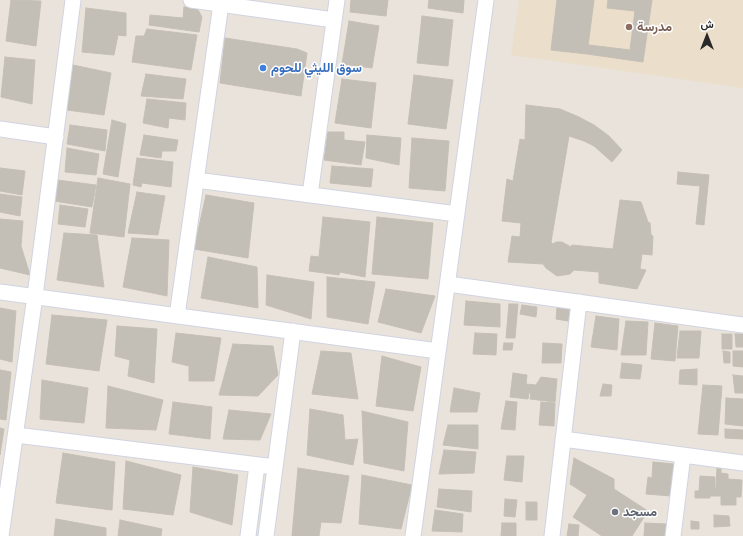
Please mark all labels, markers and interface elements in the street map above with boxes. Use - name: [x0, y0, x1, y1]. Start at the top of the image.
- north arrow: [687, 16, 727, 56]
- text: ش: [700, 16, 714, 31]
- place label: مدرسة: [637, 19, 672, 35]
- marker: مدرسة: [624, 22, 634, 32]
- place label: سوق الليثي للحوم: [271, 60, 362, 76]
- marker: سوق الليثي للحوم: [258, 63, 268, 73]
- place label: مسجد: [623, 504, 657, 520]
- marker: مسجد: [610, 507, 620, 517]

